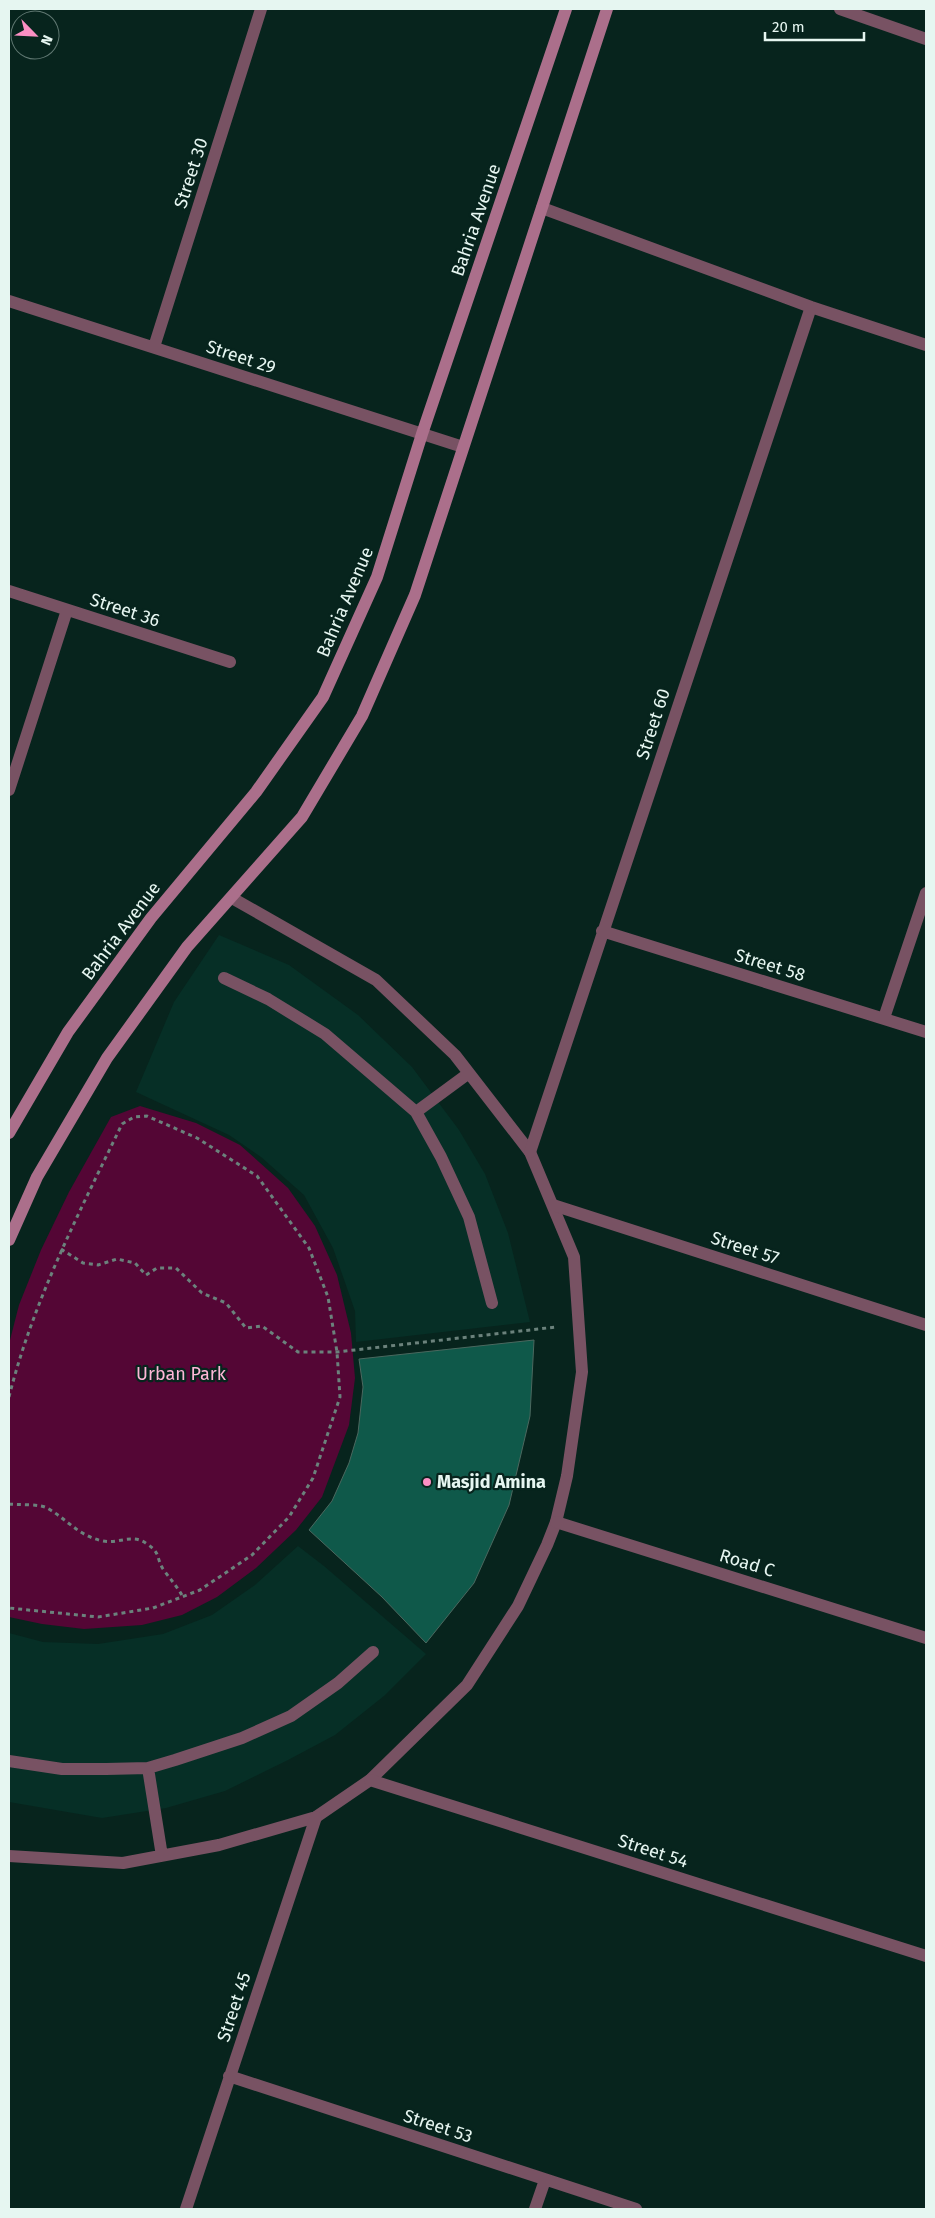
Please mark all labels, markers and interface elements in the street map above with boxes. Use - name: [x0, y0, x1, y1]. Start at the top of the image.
- north arrow: [10, 10, 60, 60]
- scale bar: [765, 10, 864, 42]
- text: 20 m: [772, 18, 805, 36]
- text: N: [37, 32, 56, 48]
- street label: Street 30: [169, 135, 213, 211]
- street label: Bahria Avenue: [446, 161, 506, 279]
- street label: Street 29: [203, 335, 279, 379]
- street label: Bahria Avenue: [312, 544, 378, 660]
- street label: Street 36: [87, 588, 163, 632]
- street label: Street 60: [631, 686, 675, 762]
- street label: Bahria Avenue: [77, 877, 165, 985]
- street label: Street 58: [732, 944, 808, 986]
- street label: Street 57: [708, 1227, 782, 1269]
- park label: Urban Park: [136, 1363, 227, 1385]
- place label: Masjid Amina: [437, 1471, 546, 1493]
- marker: Masjid Amina: [421, 1476, 433, 1488]
- street label: Road C: [717, 1544, 777, 1582]
- street label: Street 54: [615, 1829, 691, 1873]
- street label: Street 45: [212, 1969, 256, 2045]
- street label: Street 53: [401, 2104, 475, 2148]

